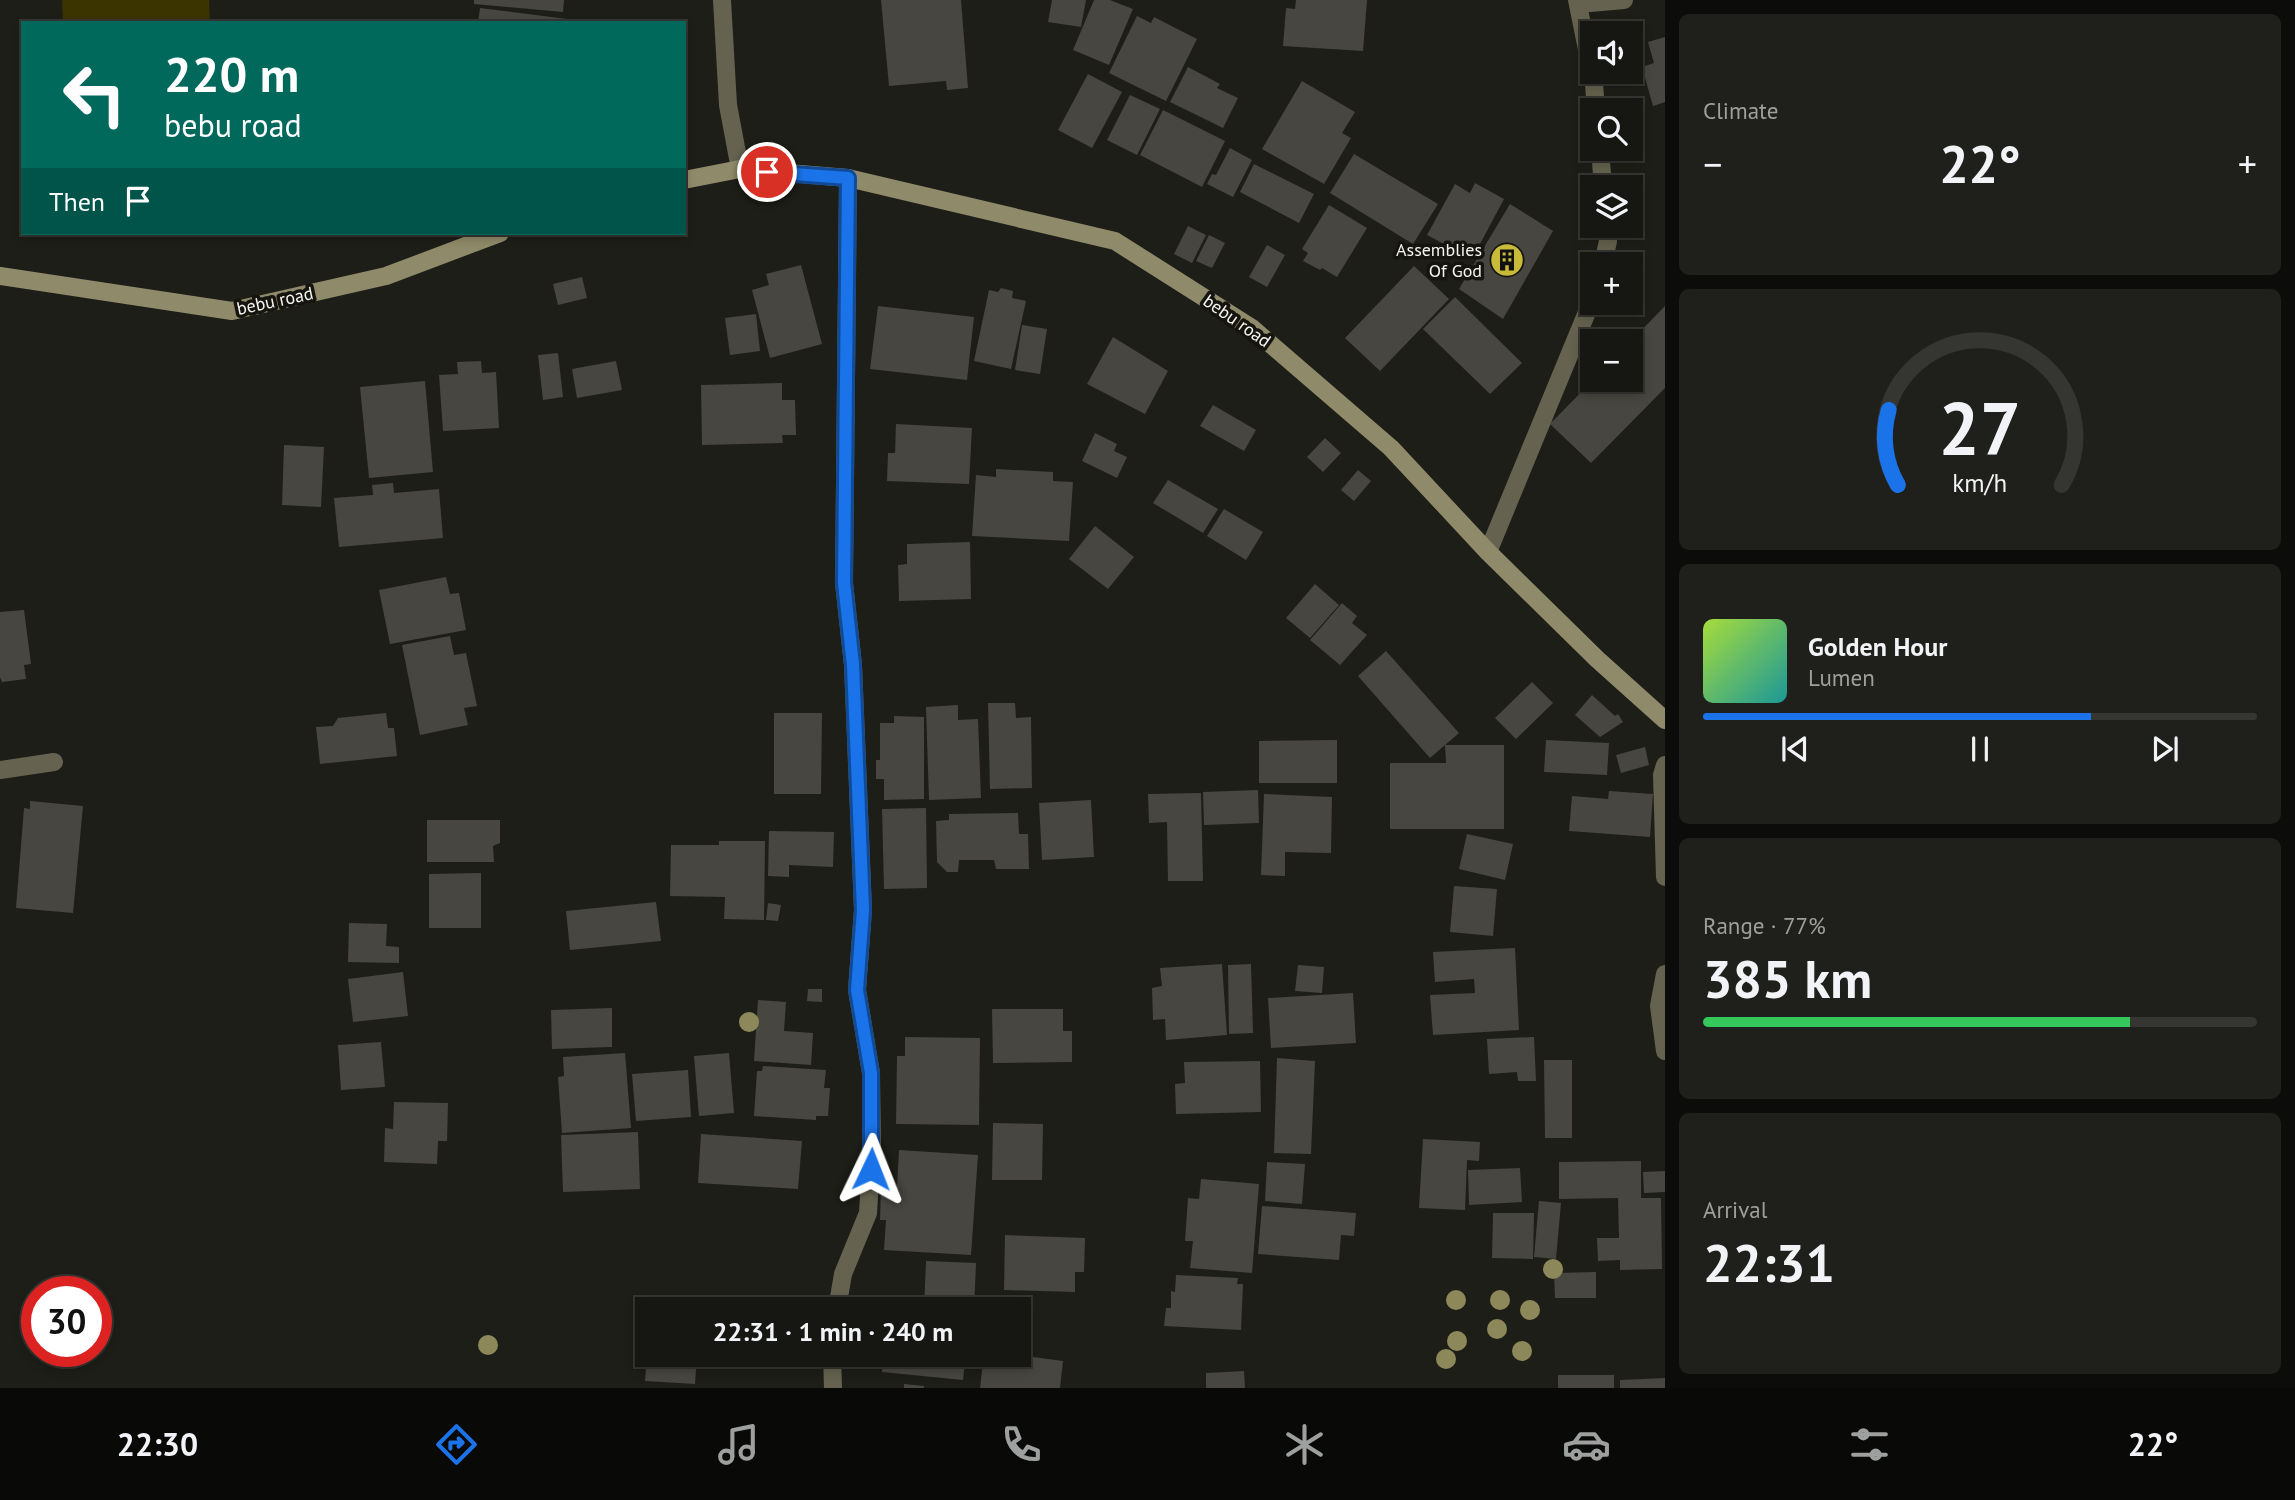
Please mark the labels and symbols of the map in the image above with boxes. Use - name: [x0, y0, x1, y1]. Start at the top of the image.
- pin: [737, 142, 797, 202]
- place label: Assemblies Of God: [1396, 238, 1482, 282]
- building icon: Assemblies Of God: [1488, 241, 1526, 279]
- street label: bebu road: [235, 281, 315, 320]
- street label: bebu road: [1199, 289, 1276, 352]
- position arrow: [834, 1132, 908, 1206]
- speed limit sign: 30: [21, 1276, 112, 1367]

